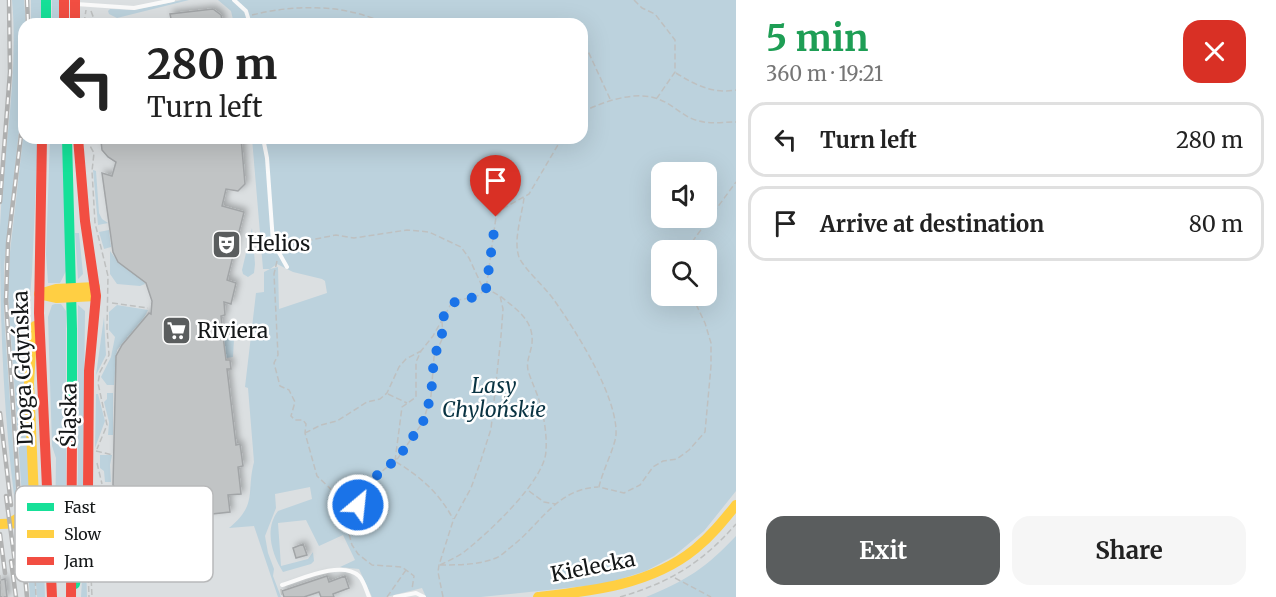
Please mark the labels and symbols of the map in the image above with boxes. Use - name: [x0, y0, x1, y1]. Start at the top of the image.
- pin: [470, 155, 521, 217]
- theatre icon: Helios: [210, 228, 242, 260]
- place label: Helios: [247, 230, 310, 257]
- street label: Droga Gdyńska: [6, 290, 39, 446]
- supermarket icon: Riviera: [160, 315, 192, 347]
- place label: Riviera: [197, 317, 268, 344]
- park label: Lasy Chylońskie: [442, 372, 546, 423]
- street label: Śląska: [54, 382, 83, 448]
- position arrow: [326, 473, 390, 537]
- legend: [15, 486, 213, 582]
- text: Fast: [64, 497, 97, 517]
- text: Slow: [64, 524, 102, 544]
- street label: Kielecka: [548, 545, 637, 588]
- text: Jam: [63, 551, 94, 571]

